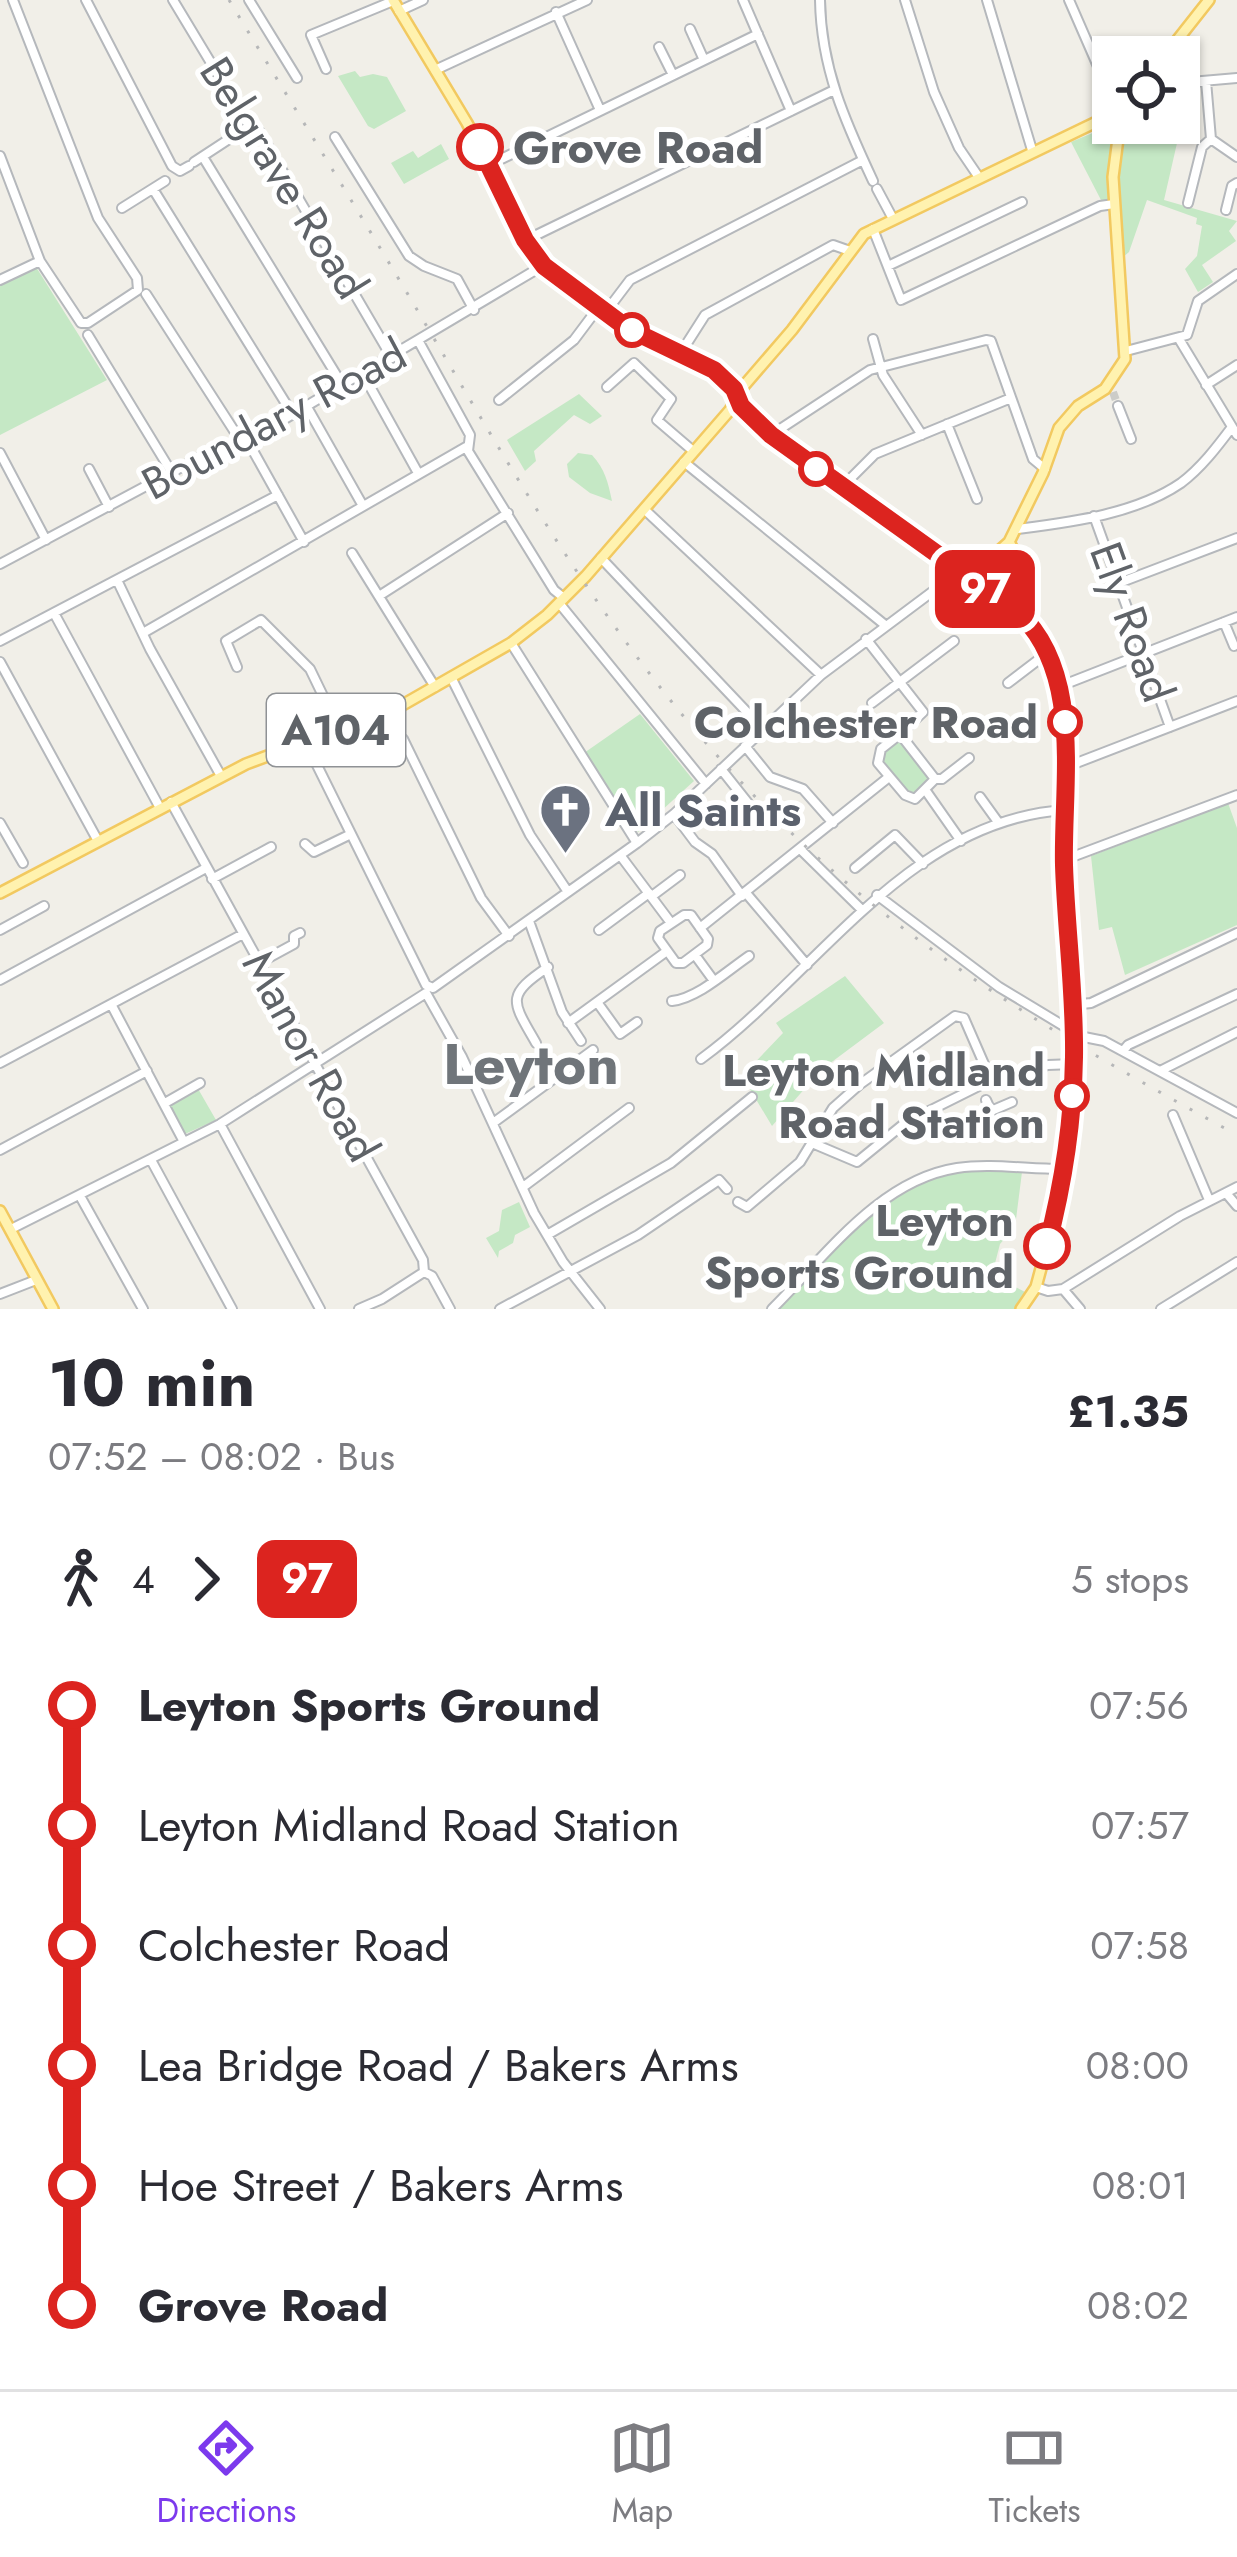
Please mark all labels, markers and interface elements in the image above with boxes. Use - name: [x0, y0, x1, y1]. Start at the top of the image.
- map controls: [1092, 36, 1200, 144]
- button: locate: [1092, 36, 1200, 144]
- street label: Belgrave Road: [184, 45, 384, 311]
- place label: Grove Road: [513, 115, 763, 180]
- marker: Grove Road: [458, 125, 502, 169]
- unlabelled marker: [616, 314, 648, 346]
- street label: Boundary Road: [130, 322, 418, 516]
- unlabelled marker: [800, 453, 832, 485]
- street label: Ely Road: [1073, 533, 1191, 711]
- line badge: 97: [931, 550, 1039, 628]
- text: 97: [959, 558, 1011, 619]
- place label: Colchester Road: [694, 690, 1038, 755]
- road number: A104: [267, 694, 405, 766]
- marker: Colchester Road: [1049, 706, 1081, 738]
- place label: All Saints: [604, 778, 801, 843]
- church icon: All Saints: [538, 782, 594, 856]
- street label: Manor Road: [226, 939, 396, 1173]
- district label: Leyton: [443, 1023, 619, 1105]
- place label: Leyton Midland Road Station: [722, 1038, 1045, 1155]
- marker: Leyton Midland Road Station: [1056, 1080, 1088, 1112]
- place label: Leyton Sports Ground: [704, 1188, 1014, 1305]
- marker: Leyton Sports Ground: [1025, 1224, 1069, 1268]
- text: 10 min: [48, 1335, 255, 1431]
- text: £1.35: [1067, 1379, 1189, 1444]
- text: 07:52 – 08:02 · Bus: [48, 1428, 395, 1485]
- icon: walk: [48, 1546, 114, 1612]
- icon: forward: [173, 1546, 239, 1612]
- text: 97: [281, 1548, 333, 1609]
- text: 4: [132, 1551, 155, 1608]
- text: 5 stops: [1071, 1551, 1189, 1608]
- text: Leyton Sports Ground: [138, 1673, 600, 1738]
- text: 07:56: [1089, 1677, 1189, 1734]
- text: Leyton Midland Road Station: [138, 1793, 680, 1858]
- text: 07:57: [1091, 1797, 1189, 1854]
- text: Colchester Road: [138, 1913, 450, 1978]
- text: 07:58: [1090, 1917, 1189, 1974]
- text: Lea Bridge Road / Bakers Arms: [138, 2033, 739, 2098]
- text: 08:00: [1086, 2037, 1189, 2094]
- text: Hoe Street / Bakers Arms: [138, 2153, 623, 2218]
- text: 08:01: [1092, 2157, 1189, 2214]
- text: Grove Road: [138, 2273, 388, 2338]
- text: 08:02: [1087, 2277, 1189, 2334]
- tab: Directions: [157, 2415, 296, 2534]
- tab: Map: [609, 2415, 675, 2534]
- tab: Tickets: [989, 2415, 1080, 2534]

